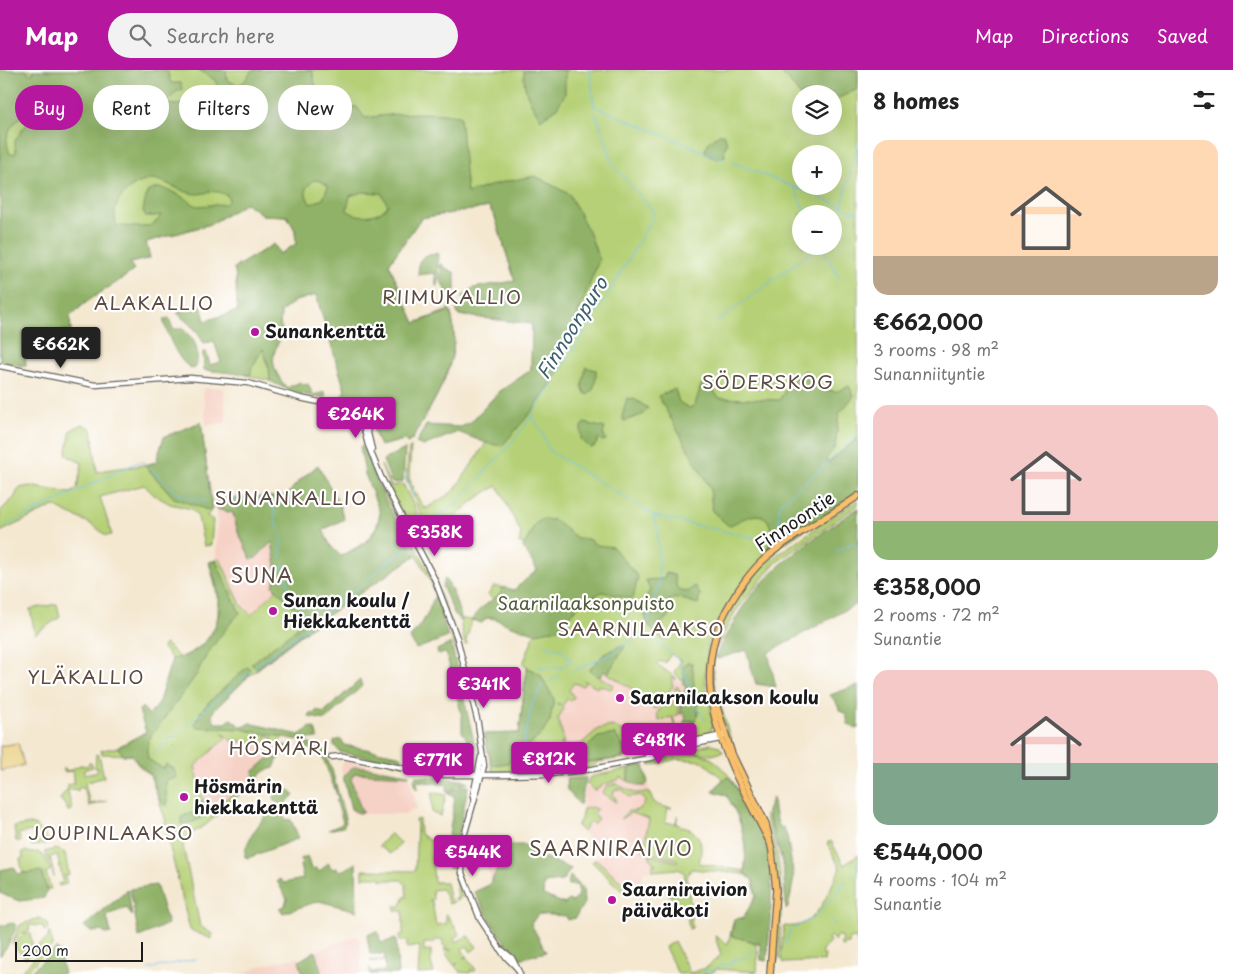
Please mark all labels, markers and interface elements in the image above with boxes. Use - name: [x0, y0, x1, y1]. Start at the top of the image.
- search box: [108, 13, 458, 58]
- text: Map: [25, 17, 78, 53]
- icon: search: [126, 21, 154, 49]
- text: Search here: [166, 21, 275, 49]
- text: Map: [975, 22, 1013, 49]
- text: Directions: [1041, 22, 1129, 49]
- text: Saved: [1157, 22, 1208, 49]
- text: 8 homes: [873, 84, 959, 116]
- chip: Buy: [15, 85, 83, 130]
- chip: Rent: [93, 85, 169, 130]
- chip: Filters: [179, 85, 268, 130]
- chip: New: [278, 85, 352, 130]
- map controls: [792, 85, 842, 255]
- button: layers: [792, 85, 842, 135]
- icon: filters: [1190, 86, 1218, 114]
- button: +: [792, 145, 842, 195]
- icon: home: [1001, 173, 1091, 263]
- button: −: [792, 205, 842, 255]
- water label: Finnoonpuro: [529, 270, 614, 384]
- district label: RIIMUKALLIO: [382, 282, 522, 310]
- district label: ALAKALLIO: [94, 288, 214, 316]
- text: €662,000: [873, 305, 983, 337]
- place label: Sunankenttä: [265, 317, 386, 344]
- pin: €662K: [26, 326, 96, 369]
- marker: Sunankenttä: [249, 326, 261, 338]
- text: €662K: [32, 331, 90, 355]
- text: 3 rooms · 98 m²: [873, 337, 999, 361]
- text: Sunanniityntie: [873, 361, 985, 385]
- district label: SÖDERSKOG: [702, 367, 834, 395]
- pin: €264K: [321, 396, 391, 439]
- text: €264K: [328, 401, 384, 425]
- icon: home: [1001, 438, 1091, 528]
- district label: SUNANKALLIO: [215, 483, 367, 511]
- street label: Finnoontie: [749, 484, 840, 558]
- pin: €358K: [400, 514, 470, 557]
- text: €358K: [407, 519, 463, 543]
- district label: SUNA: [231, 560, 293, 590]
- text: €358,000: [873, 570, 981, 602]
- place label: Sunan koulu / Hiekkakenttä: [283, 586, 411, 634]
- park label: Saarnilaaksonpuisto: [497, 589, 675, 616]
- text: 2 rooms · 72 m²: [873, 602, 1000, 626]
- marker: Sunan koulu / Hiekkakenttä: [267, 605, 279, 617]
- district label: SAARNILAAKSO: [558, 614, 724, 642]
- text: Sunantie: [873, 626, 942, 650]
- district label: YLÄKALLIO: [27, 662, 145, 690]
- pin: €341K: [449, 666, 519, 709]
- text: €341K: [458, 671, 510, 695]
- place label: Saarnilaakson koulu: [630, 683, 819, 710]
- marker: Saarnilaakson koulu: [614, 692, 626, 704]
- icon: home: [1001, 703, 1091, 793]
- pin: €481K: [624, 722, 694, 765]
- text: €481K: [633, 727, 685, 751]
- district label: HÖSMÄRI: [229, 733, 329, 761]
- pin: €771K: [403, 742, 473, 785]
- pin: €812K: [514, 742, 584, 784]
- text: €812K: [522, 746, 576, 770]
- text: €771K: [414, 747, 462, 771]
- place label: Hösmärin hiekkakenttä: [194, 772, 318, 820]
- marker: Hösmärin hiekkakenttä: [178, 791, 190, 803]
- district label: JOUPINLAAKSO: [28, 818, 194, 846]
- district label: SAARNIRAIVIO: [529, 833, 693, 863]
- pin: €544K: [438, 834, 508, 877]
- text: €544,000: [873, 835, 983, 867]
- text: €544K: [445, 839, 501, 863]
- text: 4 rooms · 104 m²: [873, 867, 1007, 891]
- place label: Saarniraivion päiväkoti: [622, 875, 748, 923]
- text: Sunantie: [873, 891, 942, 915]
- marker: Saarniraivion päiväkoti: [606, 894, 618, 906]
- scale bar: [15, 939, 142, 962]
- text: 200 m: [22, 940, 69, 961]

